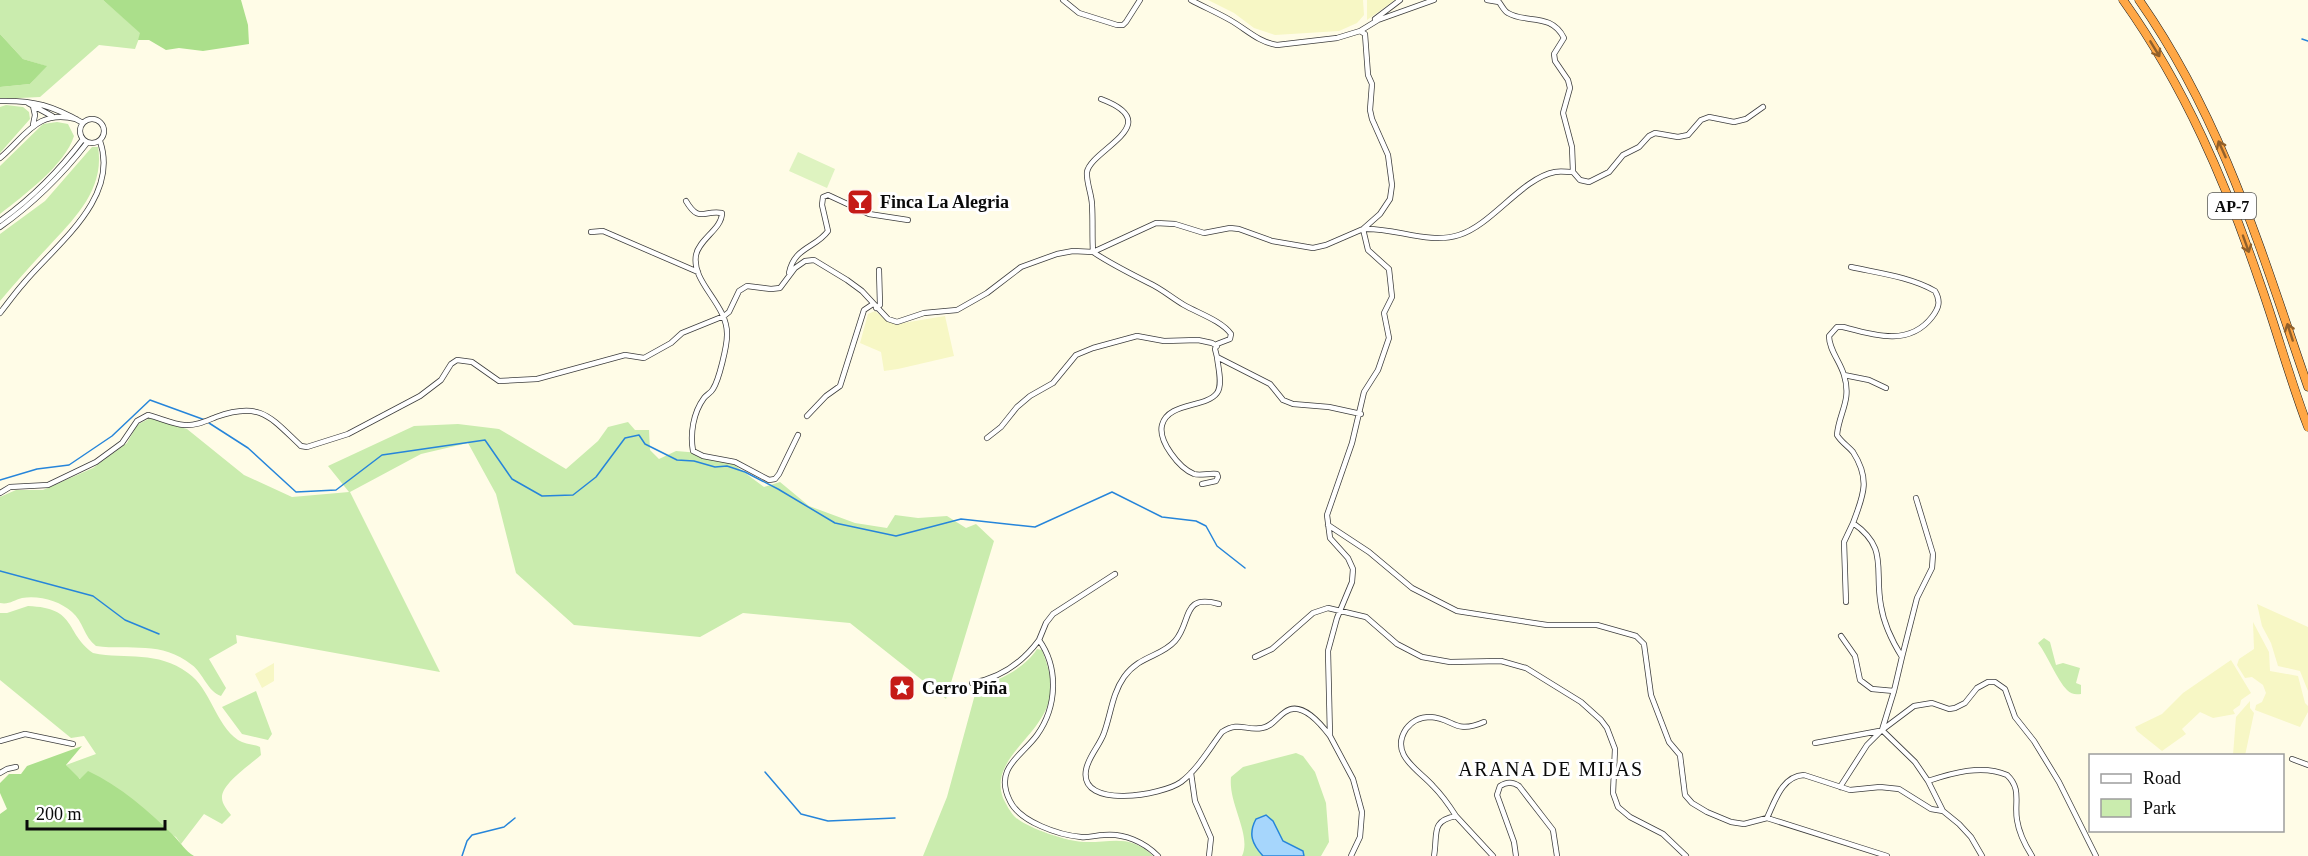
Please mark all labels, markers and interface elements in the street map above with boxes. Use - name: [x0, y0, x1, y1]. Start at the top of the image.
- one-way arrow: [2150, 40, 2162, 57]
- one-way arrow: [2216, 140, 2227, 158]
- bar icon: Finca La Alegria: [845, 187, 875, 217]
- place label: Finca La Alegria: [880, 192, 1009, 212]
- road number: AP-7: [2208, 193, 2256, 219]
- one-way arrow: [2242, 234, 2253, 253]
- one-way arrow: [2283, 323, 2294, 342]
- place icon: Cerro Piña: [887, 673, 917, 703]
- place label: Cerro Piña: [922, 678, 1007, 698]
- legend: [2089, 754, 2284, 832]
- district label: ARANA DE MIJAS: [1458, 758, 1644, 780]
- text: Road: [2143, 768, 2181, 788]
- scale bar: [27, 793, 165, 831]
- text: Park: [2143, 798, 2176, 818]
- text: 200 m: [36, 804, 82, 824]

